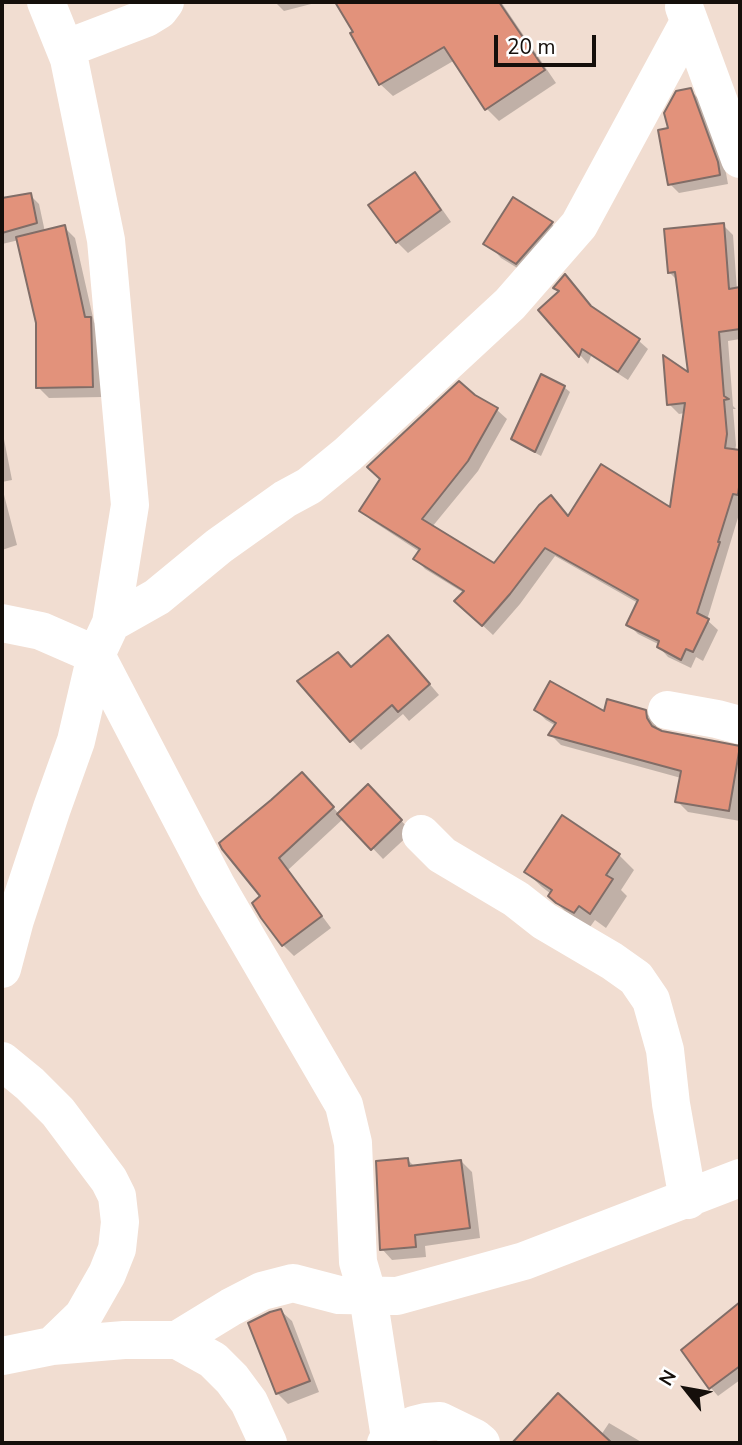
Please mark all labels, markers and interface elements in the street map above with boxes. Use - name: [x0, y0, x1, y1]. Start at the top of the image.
- scale bar: [497, 21, 598, 65]
- text: 20 m: [507, 33, 556, 61]
- north arrow: [651, 1354, 721, 1424]
- text: N: [653, 1365, 683, 1391]

